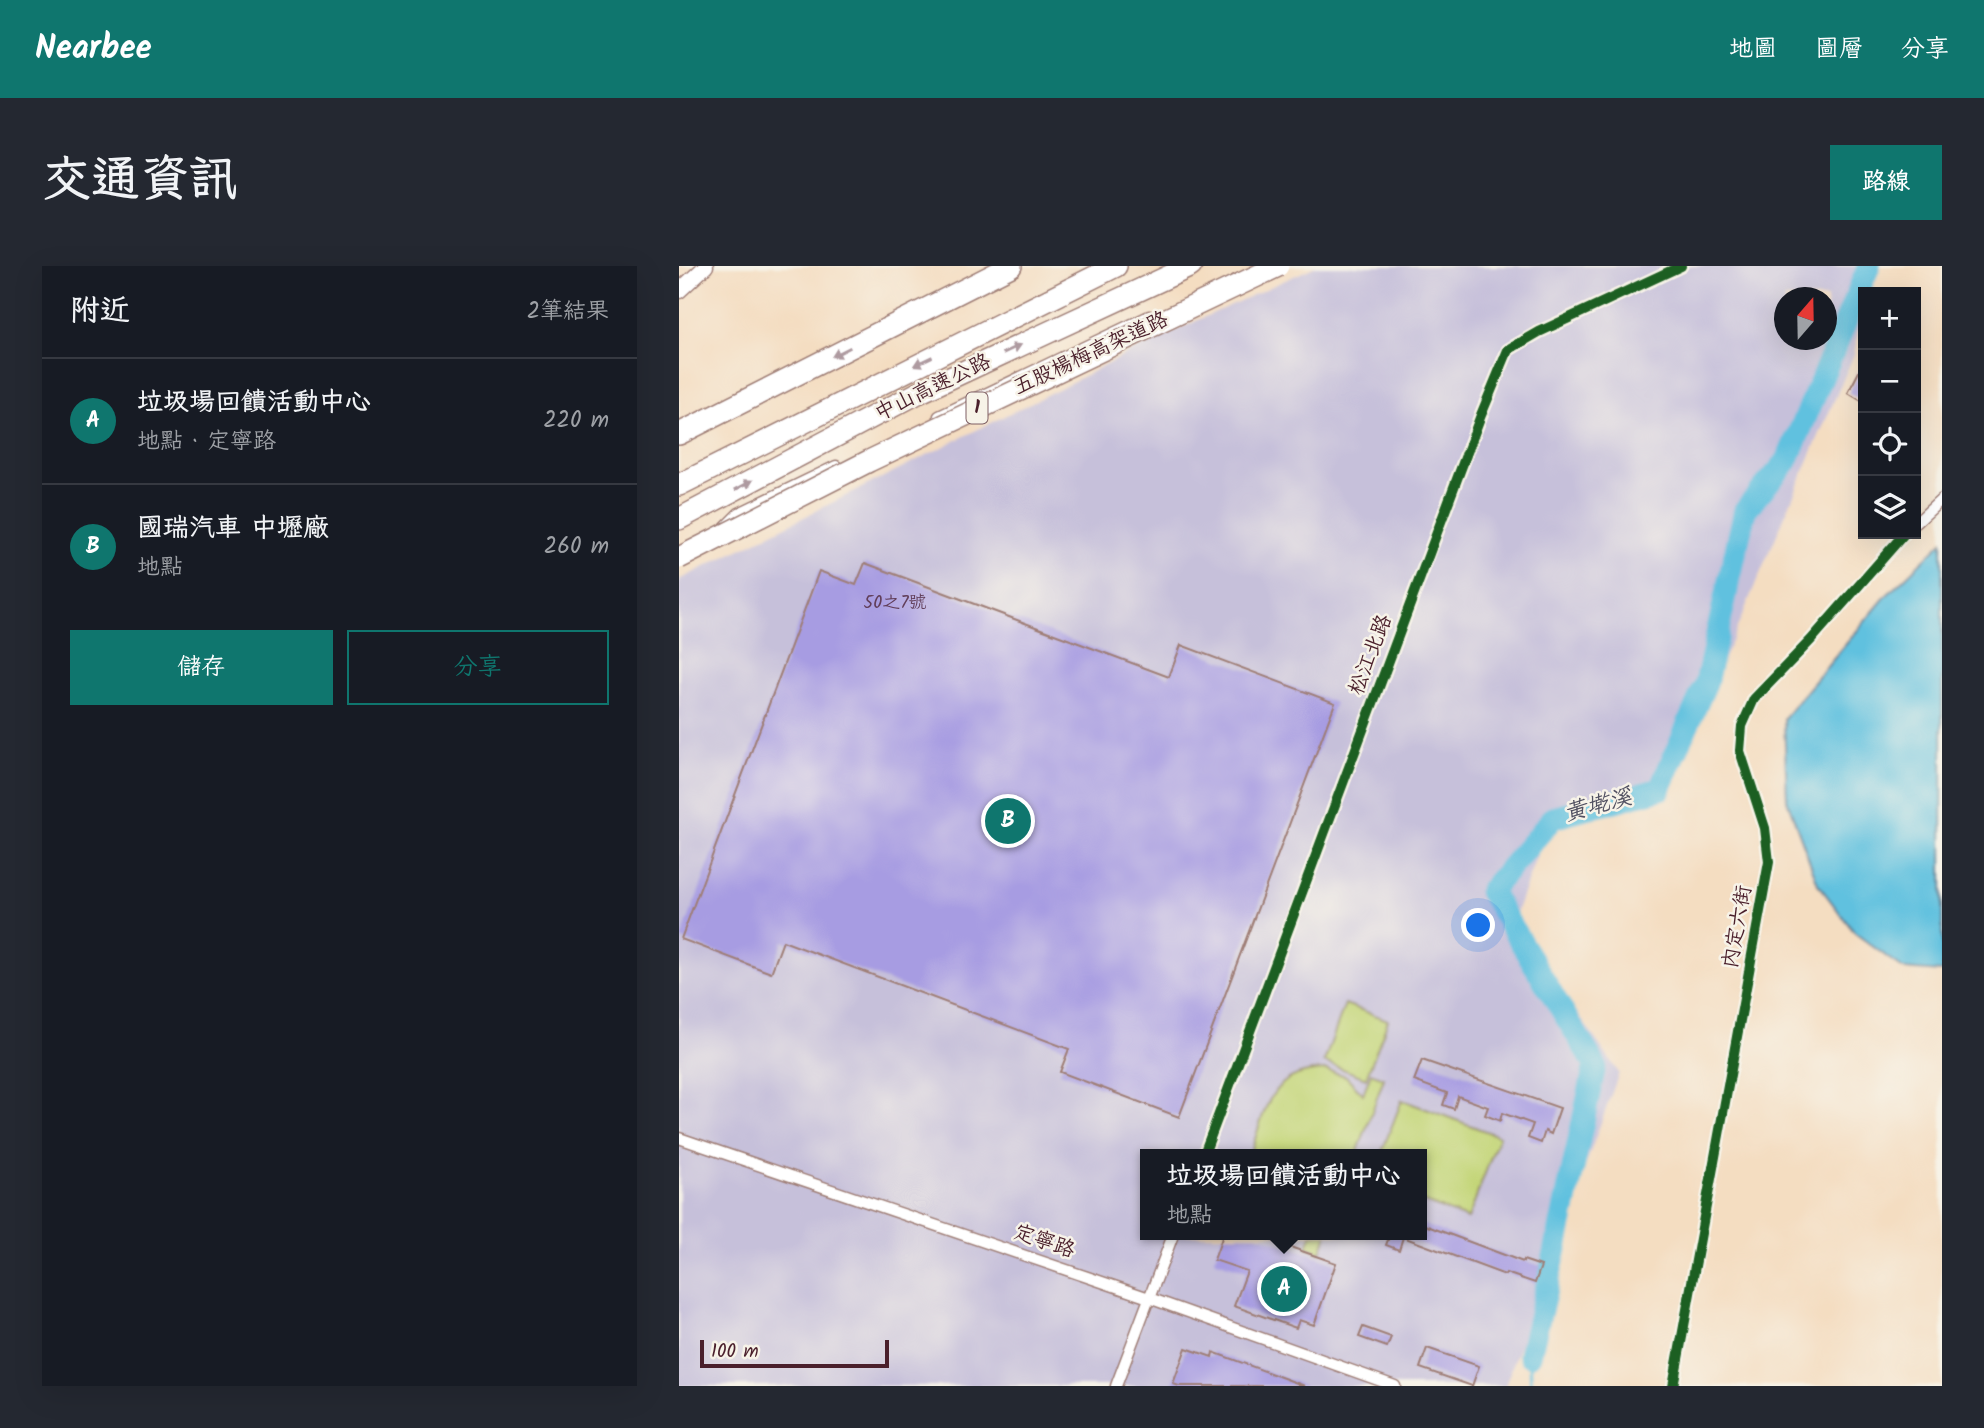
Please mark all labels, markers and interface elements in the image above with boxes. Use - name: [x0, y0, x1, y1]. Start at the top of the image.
- text: Nearbee: [35, 23, 152, 76]
- text: 地圖: [1729, 30, 1777, 69]
- text: 圖層: [1815, 30, 1863, 69]
- text: 分享: [1901, 30, 1949, 69]
- text: 交通資訊: [42, 143, 238, 221]
- button: 路線: [1830, 145, 1942, 220]
- north arrow: [1774, 287, 1837, 350]
- map controls: [1858, 287, 1921, 539]
- button: +: [1858, 287, 1921, 350]
- text: 附近: [70, 288, 130, 336]
- text: 2筆結果: [527, 294, 609, 330]
- street label: 五股楊梅高架道路: [1008, 304, 1174, 404]
- one-way arrow: [1002, 343, 1022, 355]
- one-way arrow: [831, 346, 851, 357]
- street label: 中山高速公路: [869, 346, 997, 430]
- button: −: [1858, 350, 1921, 413]
- one-way arrow: [913, 355, 933, 367]
- text: 垃圾場回饋活動中心: [137, 382, 371, 424]
- road number: 1: [967, 392, 987, 424]
- text: A: [86, 403, 100, 439]
- text: 220 m: [543, 403, 609, 439]
- button: locate: [1858, 413, 1921, 476]
- text: 地點 · 定寧路: [137, 424, 276, 460]
- button: layers: [1858, 476, 1921, 539]
- one-way arrow: [734, 479, 753, 491]
- text: 國瑞汽車 中壢廠: [137, 508, 329, 550]
- text: B: [86, 529, 100, 565]
- text: 260 m: [544, 529, 609, 565]
- text: 地點: [137, 550, 183, 586]
- house number: 50之7號: [864, 589, 926, 618]
- street label: 松江北路: [1341, 610, 1401, 700]
- button: 儲存: [70, 630, 333, 705]
- button: 分享: [347, 630, 609, 705]
- water label: 黃墘溪: [1560, 779, 1638, 832]
- pin: B: [985, 795, 1031, 847]
- street label: 內定六街: [1714, 883, 1762, 971]
- your location: [1461, 908, 1495, 942]
- popup: [1140, 1149, 1427, 1240]
- text: 垃圾場回饋活動中心: [1166, 1156, 1401, 1198]
- text: 地點: [1166, 1198, 1212, 1234]
- street label: 定寧路: [1009, 1216, 1079, 1268]
- pin: A: [1261, 1263, 1307, 1315]
- scale bar: [700, 1337, 889, 1369]
- text: 100 m: [711, 1337, 759, 1367]

